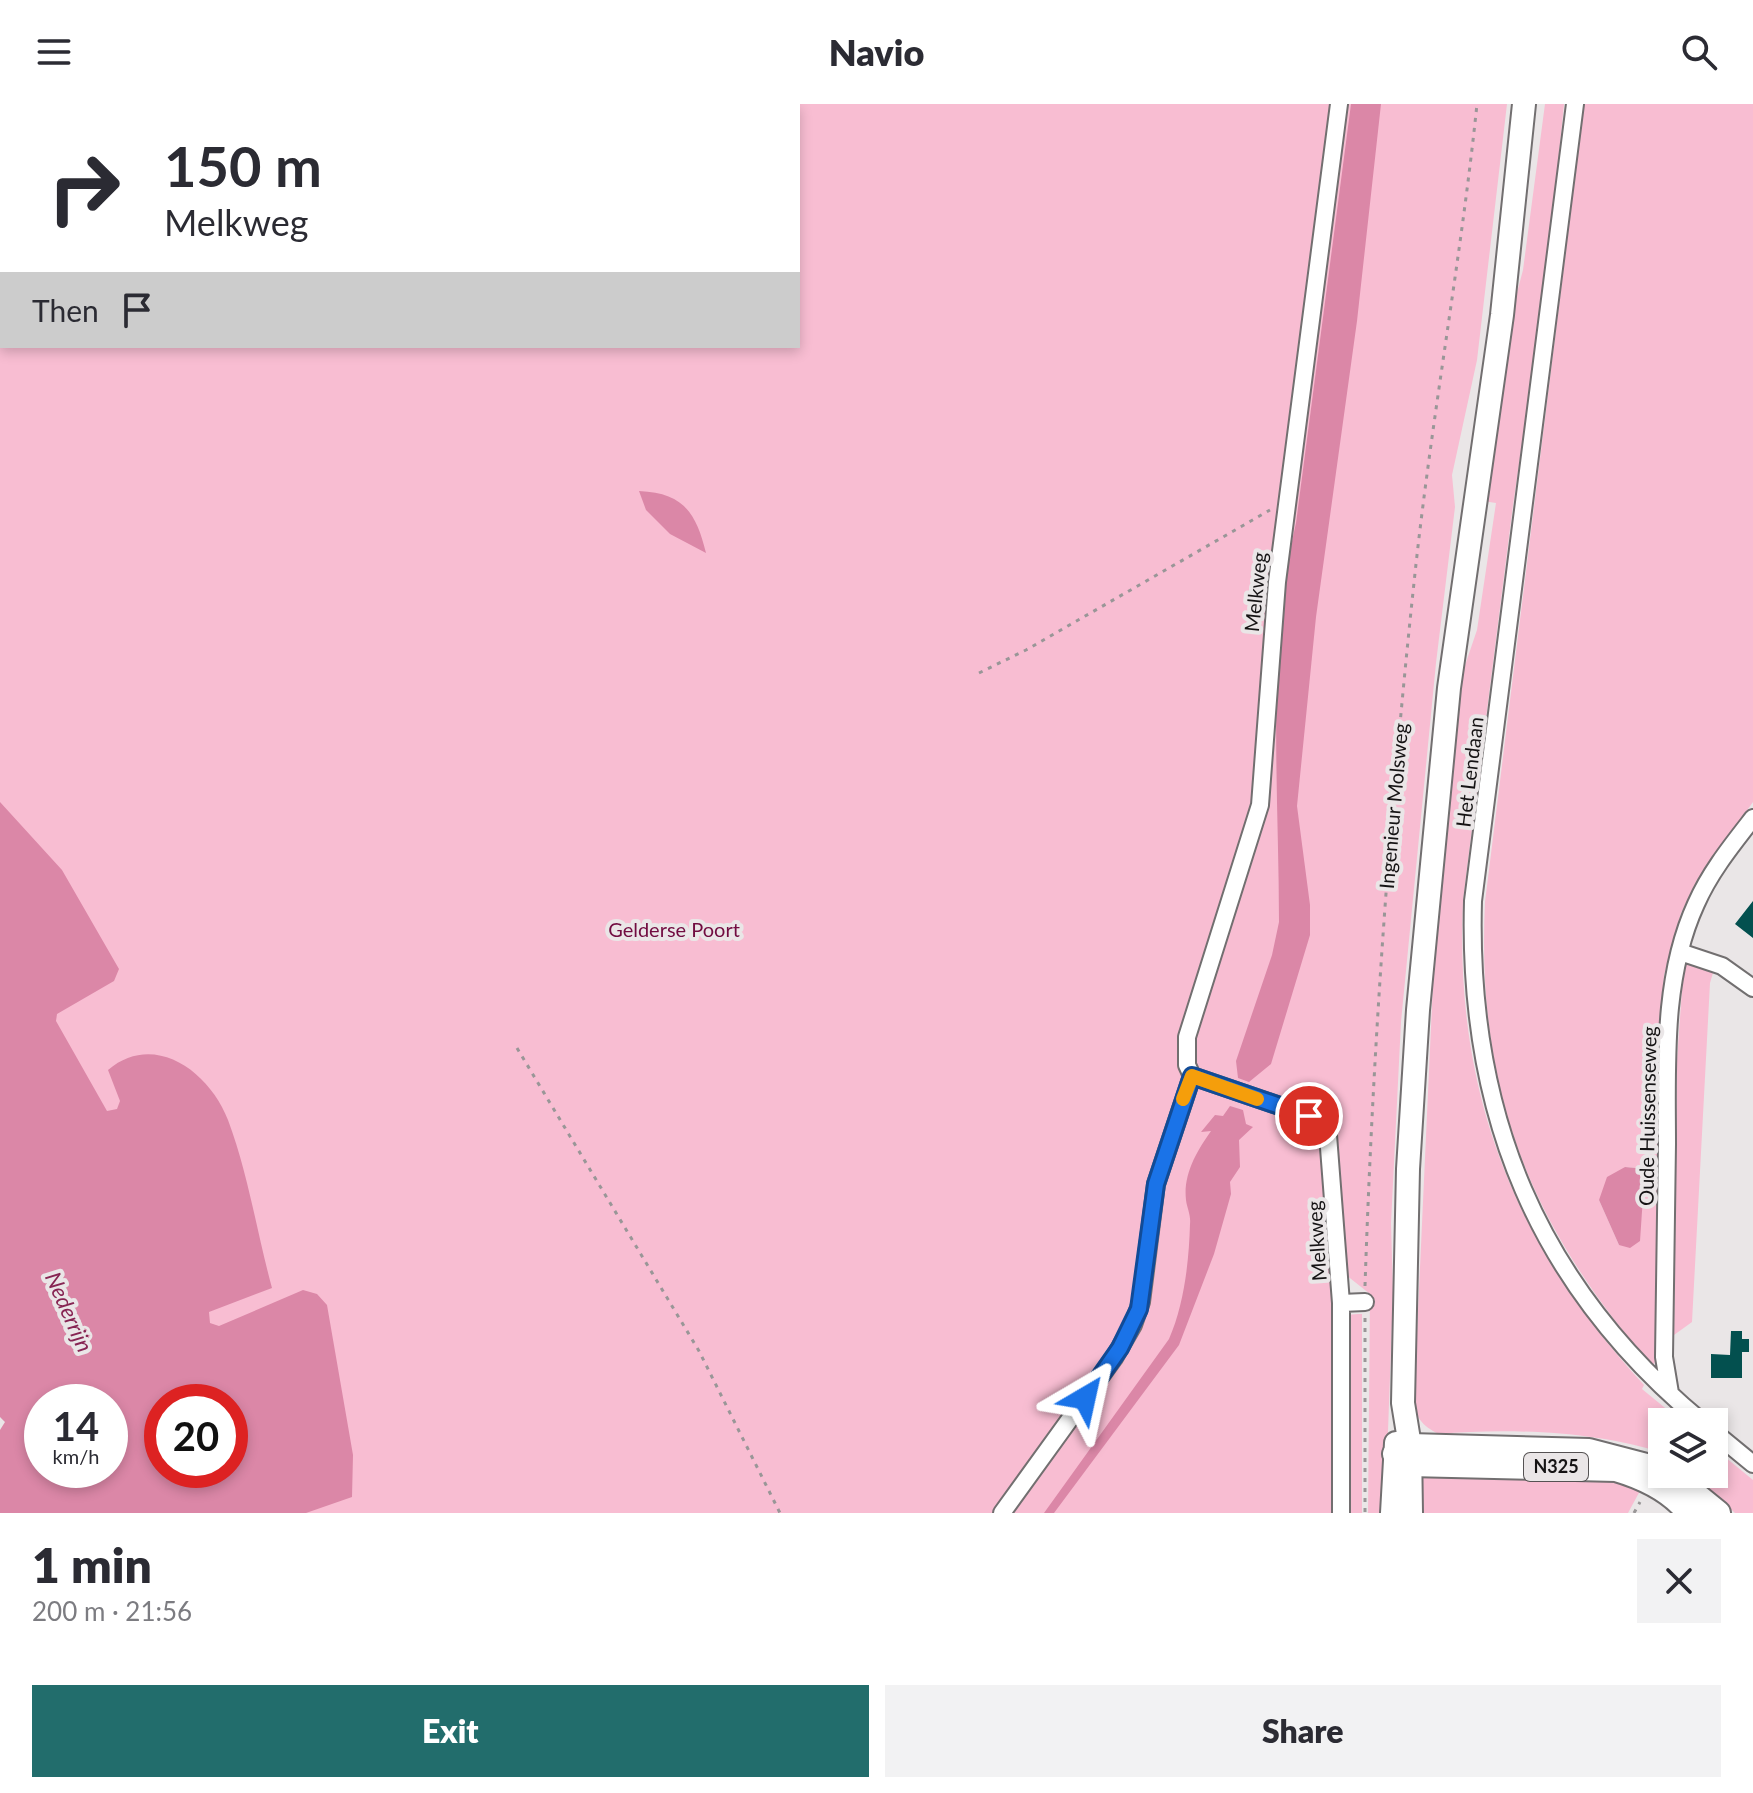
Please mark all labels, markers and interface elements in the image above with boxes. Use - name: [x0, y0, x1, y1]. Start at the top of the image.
- icon: menu: [32, 30, 76, 74]
- text: Navio: [829, 30, 924, 74]
- icon: search: [1677, 30, 1721, 74]
- text: 150 m: [164, 132, 322, 199]
- icon: right: [32, 136, 136, 240]
- text: Melkweg: [164, 200, 308, 244]
- icon: arrive: [115, 288, 159, 332]
- text: Then: [32, 292, 99, 328]
- street label: Melkweg: [1239, 551, 1271, 633]
- street label: Het Lendaan: [1450, 715, 1488, 829]
- street label: Ingenieur Molsweg: [1374, 722, 1412, 890]
- park label: Gelderse Poort: [608, 917, 740, 941]
- street label: Oude Huissenseweg: [1633, 1026, 1661, 1206]
- pin: [1275, 1082, 1343, 1150]
- icon: arrive: [1287, 1094, 1331, 1138]
- street label: Melkweg: [1301, 1200, 1331, 1282]
- water label: Nederrijn: [40, 1268, 99, 1356]
- position arrow: [1043, 1356, 1127, 1440]
- speed limit sign: 20: [144, 1384, 248, 1488]
- text: 14: [53, 1402, 99, 1450]
- map controls: [1648, 1408, 1728, 1488]
- button: layers: [1648, 1408, 1728, 1488]
- text: km/h: [53, 1444, 99, 1468]
- road number: N325: [1524, 1453, 1588, 1481]
- text: 1 min: [32, 1536, 152, 1593]
- button: close: [1637, 1539, 1721, 1623]
- text: 200 m · 21:56: [32, 1595, 192, 1627]
- button: Exit: [32, 1685, 869, 1777]
- button: Share: [885, 1685, 1721, 1777]

